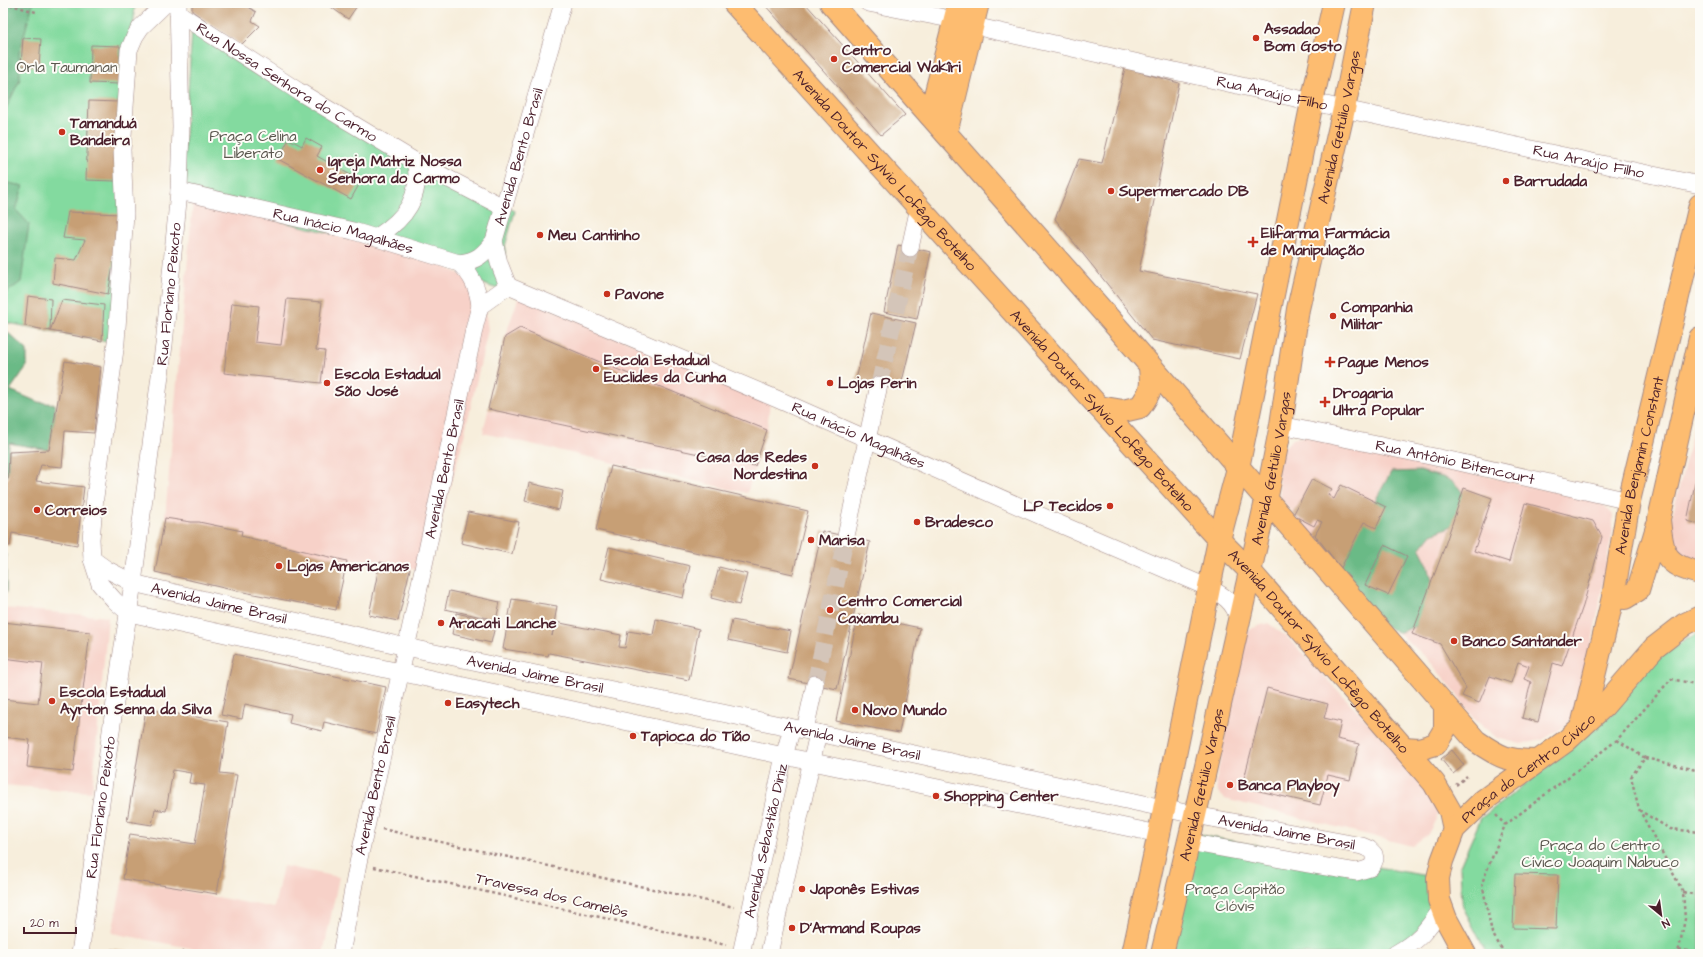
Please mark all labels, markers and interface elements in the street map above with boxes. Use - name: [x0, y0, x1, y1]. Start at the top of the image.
- street label: Rua Nossa Senhora do Carmo: [192, 18, 382, 148]
- place label: Assadao Bom Gosto: [1264, 19, 1342, 57]
- marker: Assadao Bom Gosto: [1251, 33, 1261, 43]
- place label: Centro Comercial Wakîri: [842, 40, 961, 78]
- street label: Avenida Getúlio Vargas: [1313, 48, 1366, 206]
- marker: Centro Comercial Wakîri: [829, 54, 839, 64]
- park label: Orla Taumanan: [17, 57, 118, 78]
- street label: Avenida Doutor Sylvio Lofêgo Botelho: [788, 65, 982, 276]
- street label: Rua Araújo Filho: [1214, 71, 1330, 116]
- street label: Avenida Bento Brasil: [489, 86, 549, 228]
- place label: Tamanduá Bandeira: [69, 113, 137, 151]
- park label: Praça Celina Liberato: [209, 126, 297, 164]
- marker: Tamanduá Bandeira: [57, 127, 67, 137]
- street label: Rua Araújo Filho: [1531, 140, 1647, 184]
- place label: Igreja Matriz Nossa Senhora do Carmo: [327, 151, 462, 189]
- marker: Igreja Matriz Nossa Senhora do Carmo: [315, 165, 325, 175]
- place label: Barrudada: [1514, 171, 1587, 192]
- marker: Barrudada: [1501, 176, 1511, 186]
- place label: Supermercado DB: [1118, 181, 1249, 202]
- marker: Supermercado DB: [1106, 186, 1116, 196]
- street label: Rua Inácio Magalhães: [271, 203, 416, 260]
- street label: Rua Floriano Peixoto: [151, 221, 187, 367]
- place label: Elifarma Farmácia de Manipulação: [1260, 223, 1390, 261]
- place label: Meu Cantinho: [548, 225, 640, 246]
- marker: Meu Cantinho: [535, 230, 545, 240]
- marker: Elifarma Farmácia de Manipulação: [1248, 237, 1258, 247]
- place label: Pavone: [615, 284, 664, 305]
- marker: Pavone: [602, 289, 612, 299]
- place label: Companhia Militar: [1341, 297, 1413, 335]
- street label: Avenida Doutor Sylvio Lofêgo Botelho: [1005, 305, 1199, 517]
- marker: Companhia Militar: [1328, 311, 1338, 321]
- place label: Escola Estadual Euclides da Cunha: [604, 350, 726, 388]
- place label: Pague Menos: [1338, 352, 1429, 375]
- marker: Pague Menos: [1325, 357, 1335, 367]
- place label: Escola Estadual São José: [334, 364, 441, 402]
- marker: Escola Estadual Euclides da Cunha: [591, 364, 601, 374]
- place label: Lojas Perin: [838, 373, 917, 394]
- street label: Avenida Benjamin Constant: [1610, 374, 1670, 556]
- marker: Escola Estadual São José: [322, 378, 332, 388]
- marker: Lojas Perin: [825, 378, 835, 388]
- place label: Drogaria Ultra Popular: [1333, 383, 1425, 421]
- street label: Avenida Getúlio Vargas: [1246, 390, 1297, 547]
- street label: Avenida Bento Brasil: [420, 397, 470, 541]
- street label: Rua Inácio Magalhães: [788, 397, 929, 475]
- marker: Drogaria Ultra Popular: [1320, 397, 1330, 407]
- street label: Rua Antônio Bitencourt: [1374, 435, 1537, 490]
- place label: Casa das Redes Nordestina: [697, 447, 807, 485]
- marker: Casa das Redes Nordestina: [810, 461, 820, 471]
- place label: LP Tecidos: [1023, 496, 1102, 517]
- place label: Correios: [45, 500, 107, 521]
- marker: LP Tecidos: [1105, 501, 1115, 511]
- marker: Correios: [32, 505, 42, 515]
- place label: Bradesco: [925, 512, 993, 533]
- marker: Bradesco: [912, 517, 922, 527]
- place label: Marisa: [819, 530, 865, 551]
- marker: Marisa: [806, 535, 816, 545]
- street label: Avenida Doutor Sylvio Lofêgo Botelho: [1223, 545, 1414, 759]
- place label: Lojas Americanas: [287, 556, 410, 577]
- marker: Lojas Americanas: [274, 561, 284, 571]
- street label: Avenida Jaime Brasil: [149, 578, 289, 630]
- place label: Centro Comercial Caxambu: [838, 591, 963, 629]
- marker: Centro Comercial Caxambu: [825, 605, 835, 615]
- place label: Aracati Lanche: [449, 613, 557, 634]
- marker: Aracati Lanche: [436, 618, 446, 628]
- place label: Banco Santander: [1462, 631, 1583, 652]
- marker: Banco Santander: [1449, 636, 1459, 646]
- street label: Avenida Jaime Brasil: [465, 650, 605, 699]
- place label: Escola Estadual Ayrton Senna da Silva: [60, 682, 212, 721]
- place label: Easytech: [456, 693, 520, 715]
- marker: Escola Estadual Ayrton Senna da Silva: [47, 696, 57, 706]
- marker: Easytech: [443, 698, 453, 708]
- place label: Novo Mundo: [863, 700, 947, 721]
- marker: Novo Mundo: [850, 705, 860, 715]
- street label: Avenida Getúlio Vargas: [1174, 706, 1230, 863]
- street label: Praça do Centro Cívico: [1456, 708, 1601, 828]
- street label: Avenida Bento Brasil: [350, 714, 402, 857]
- street label: Avenida Jaime Brasil: [782, 716, 922, 766]
- place label: Tapioca do Tião: [640, 726, 751, 747]
- marker: Tapioca do Tião: [628, 731, 638, 741]
- street label: Rua Floriano Peixoto: [81, 734, 121, 880]
- street label: Avenida Sebastião Diniz: [739, 761, 793, 920]
- place label: Banca Playboy: [1238, 775, 1341, 797]
- marker: Banca Playboy: [1225, 780, 1235, 790]
- place label: Shopping Center: [943, 786, 1059, 809]
- marker: Shopping Center: [931, 791, 941, 801]
- street label: Avenida Jaime Brasil: [1216, 809, 1357, 856]
- park label: Praça do Centro Cívico Joaquim Nabuco: [1521, 835, 1679, 873]
- street label: Travessa dos Camelôs: [474, 868, 631, 923]
- place label: Japonês Estivas: [809, 879, 920, 900]
- park label: Praça Capitão Clóvis: [1185, 879, 1285, 917]
- marker: Japonês Estivas: [797, 884, 807, 894]
- north arrow: [1641, 895, 1681, 935]
- scale bar: [24, 909, 76, 935]
- text: 20 m: [30, 915, 59, 932]
- text: N: [1659, 915, 1672, 932]
- place label: D'Armand Roupas: [800, 918, 921, 939]
- marker: D'Armand Roupas: [787, 923, 797, 933]

